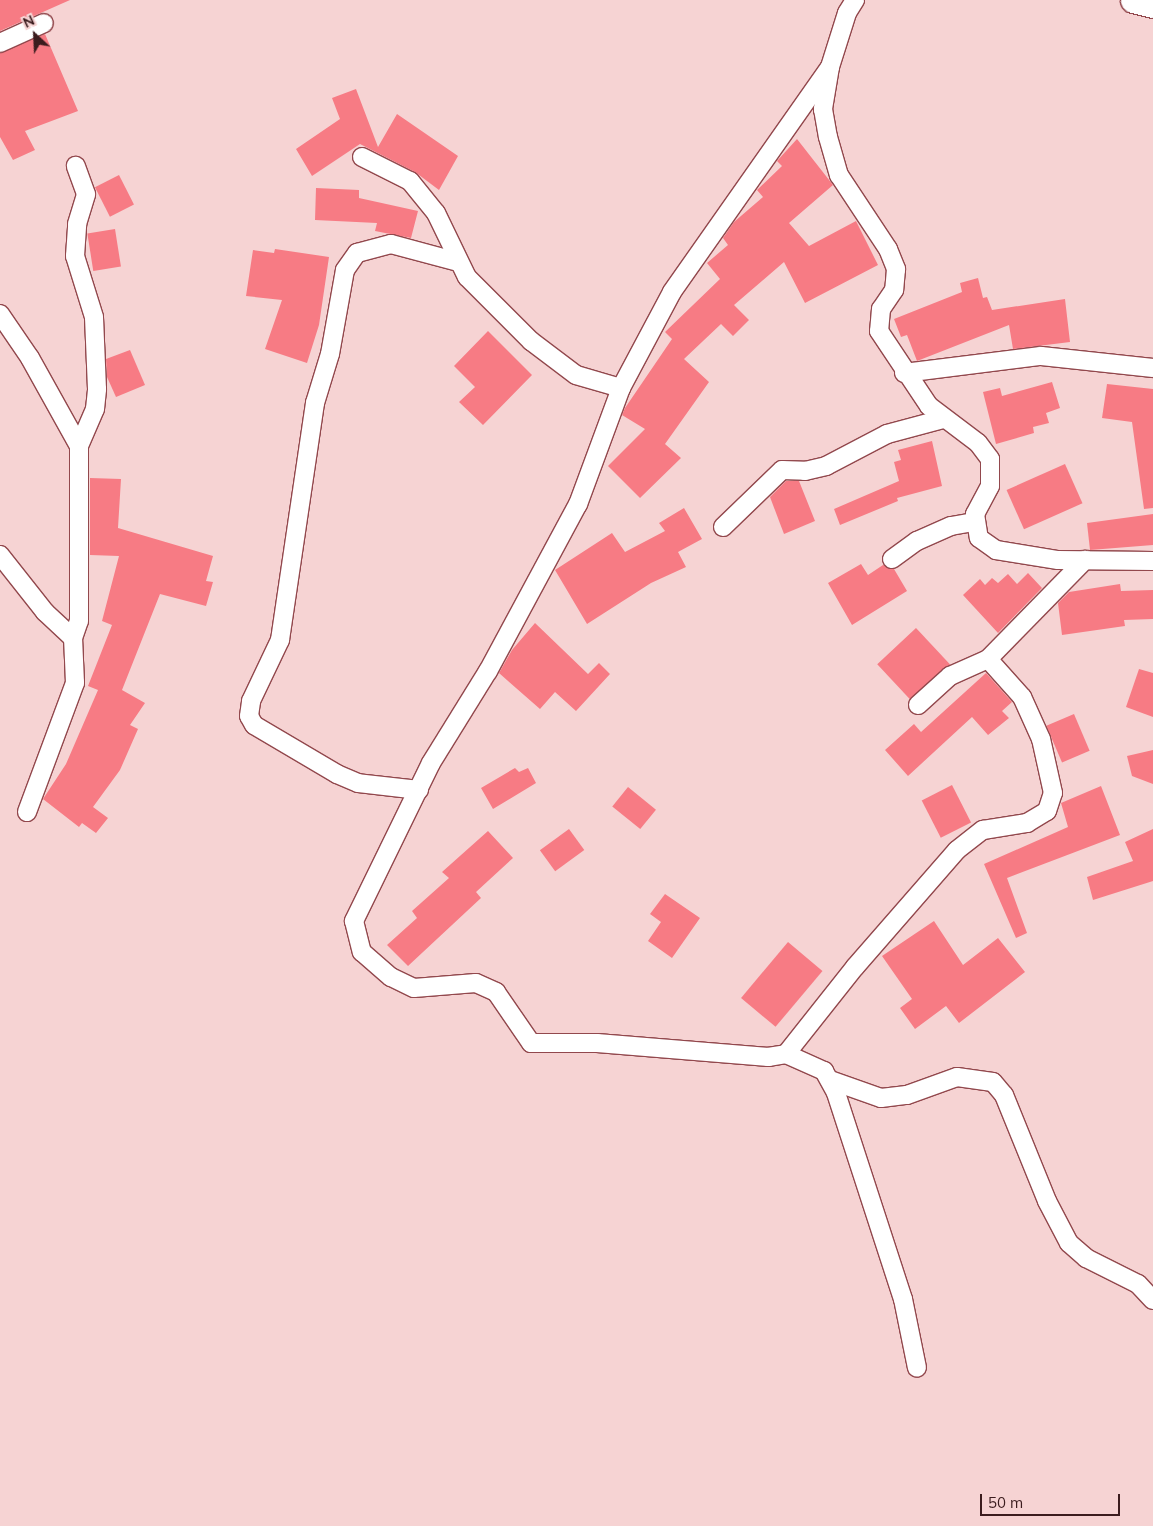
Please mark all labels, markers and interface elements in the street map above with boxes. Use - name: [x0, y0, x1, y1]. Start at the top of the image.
- north arrow: [10, 10, 60, 60]
- text: N: [20, 11, 37, 32]
- scale bar: [983, 1484, 1123, 1516]
- text: 50 m: [988, 1493, 1023, 1512]

